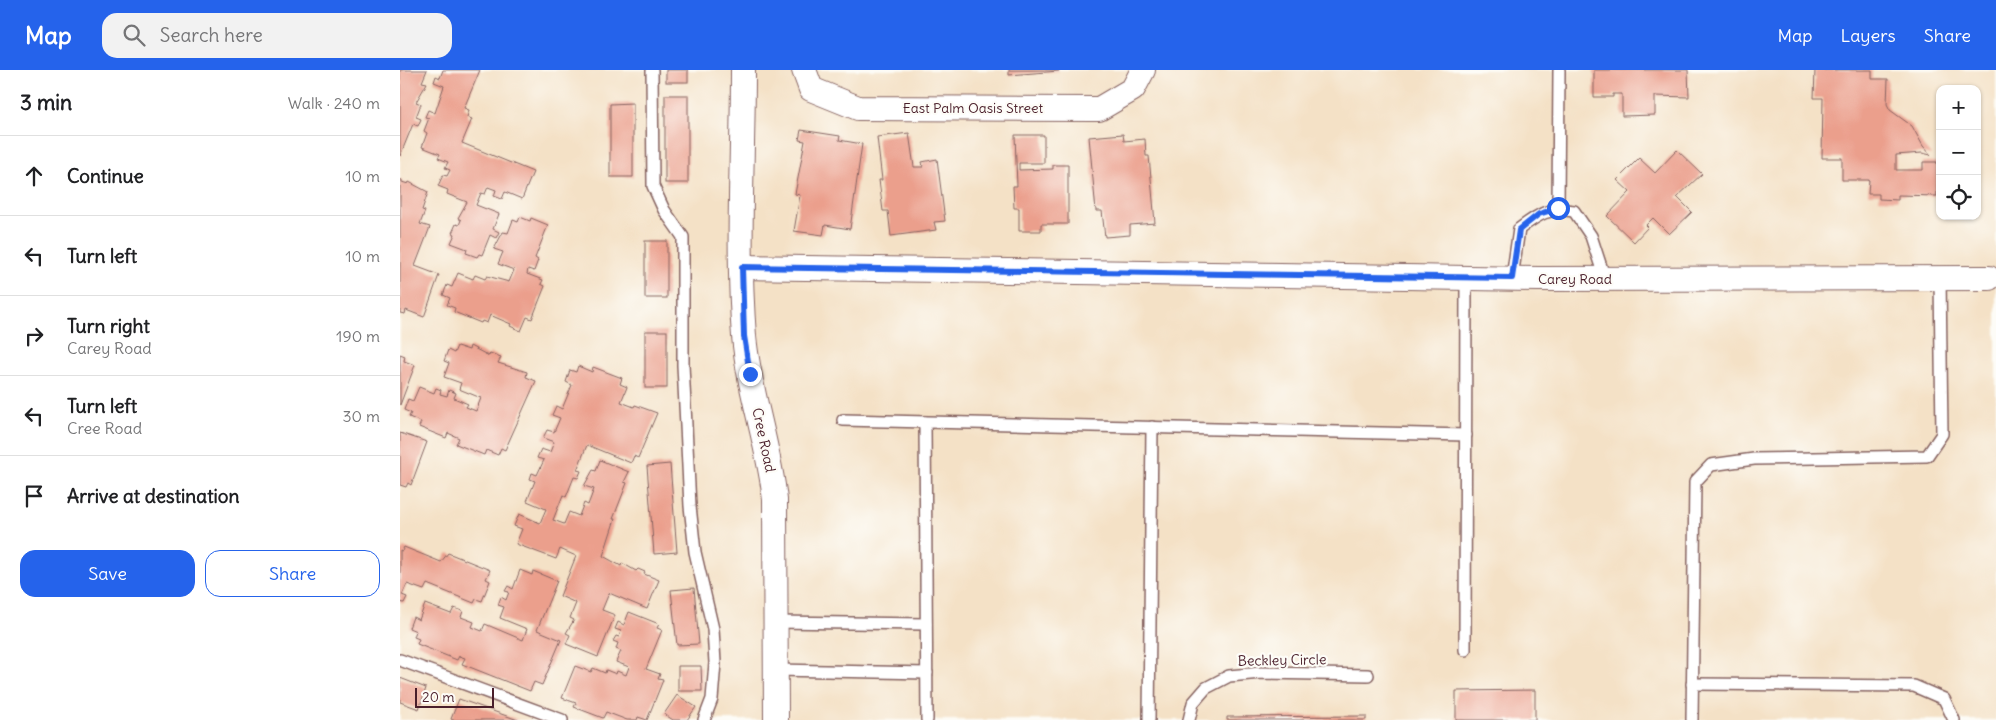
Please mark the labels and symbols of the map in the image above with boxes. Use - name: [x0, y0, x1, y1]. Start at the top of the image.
- street label: East Palm Oasis Street: [903, 99, 1044, 117]
- route start: [1547, 197, 1570, 220]
- street label: Carey Road: [1538, 270, 1612, 288]
- route end: [739, 363, 762, 386]
- street label: Cree Road: [748, 406, 780, 474]
- street label: Beckley Circle: [1237, 650, 1327, 670]
- scale bar: [415, 685, 494, 708]

